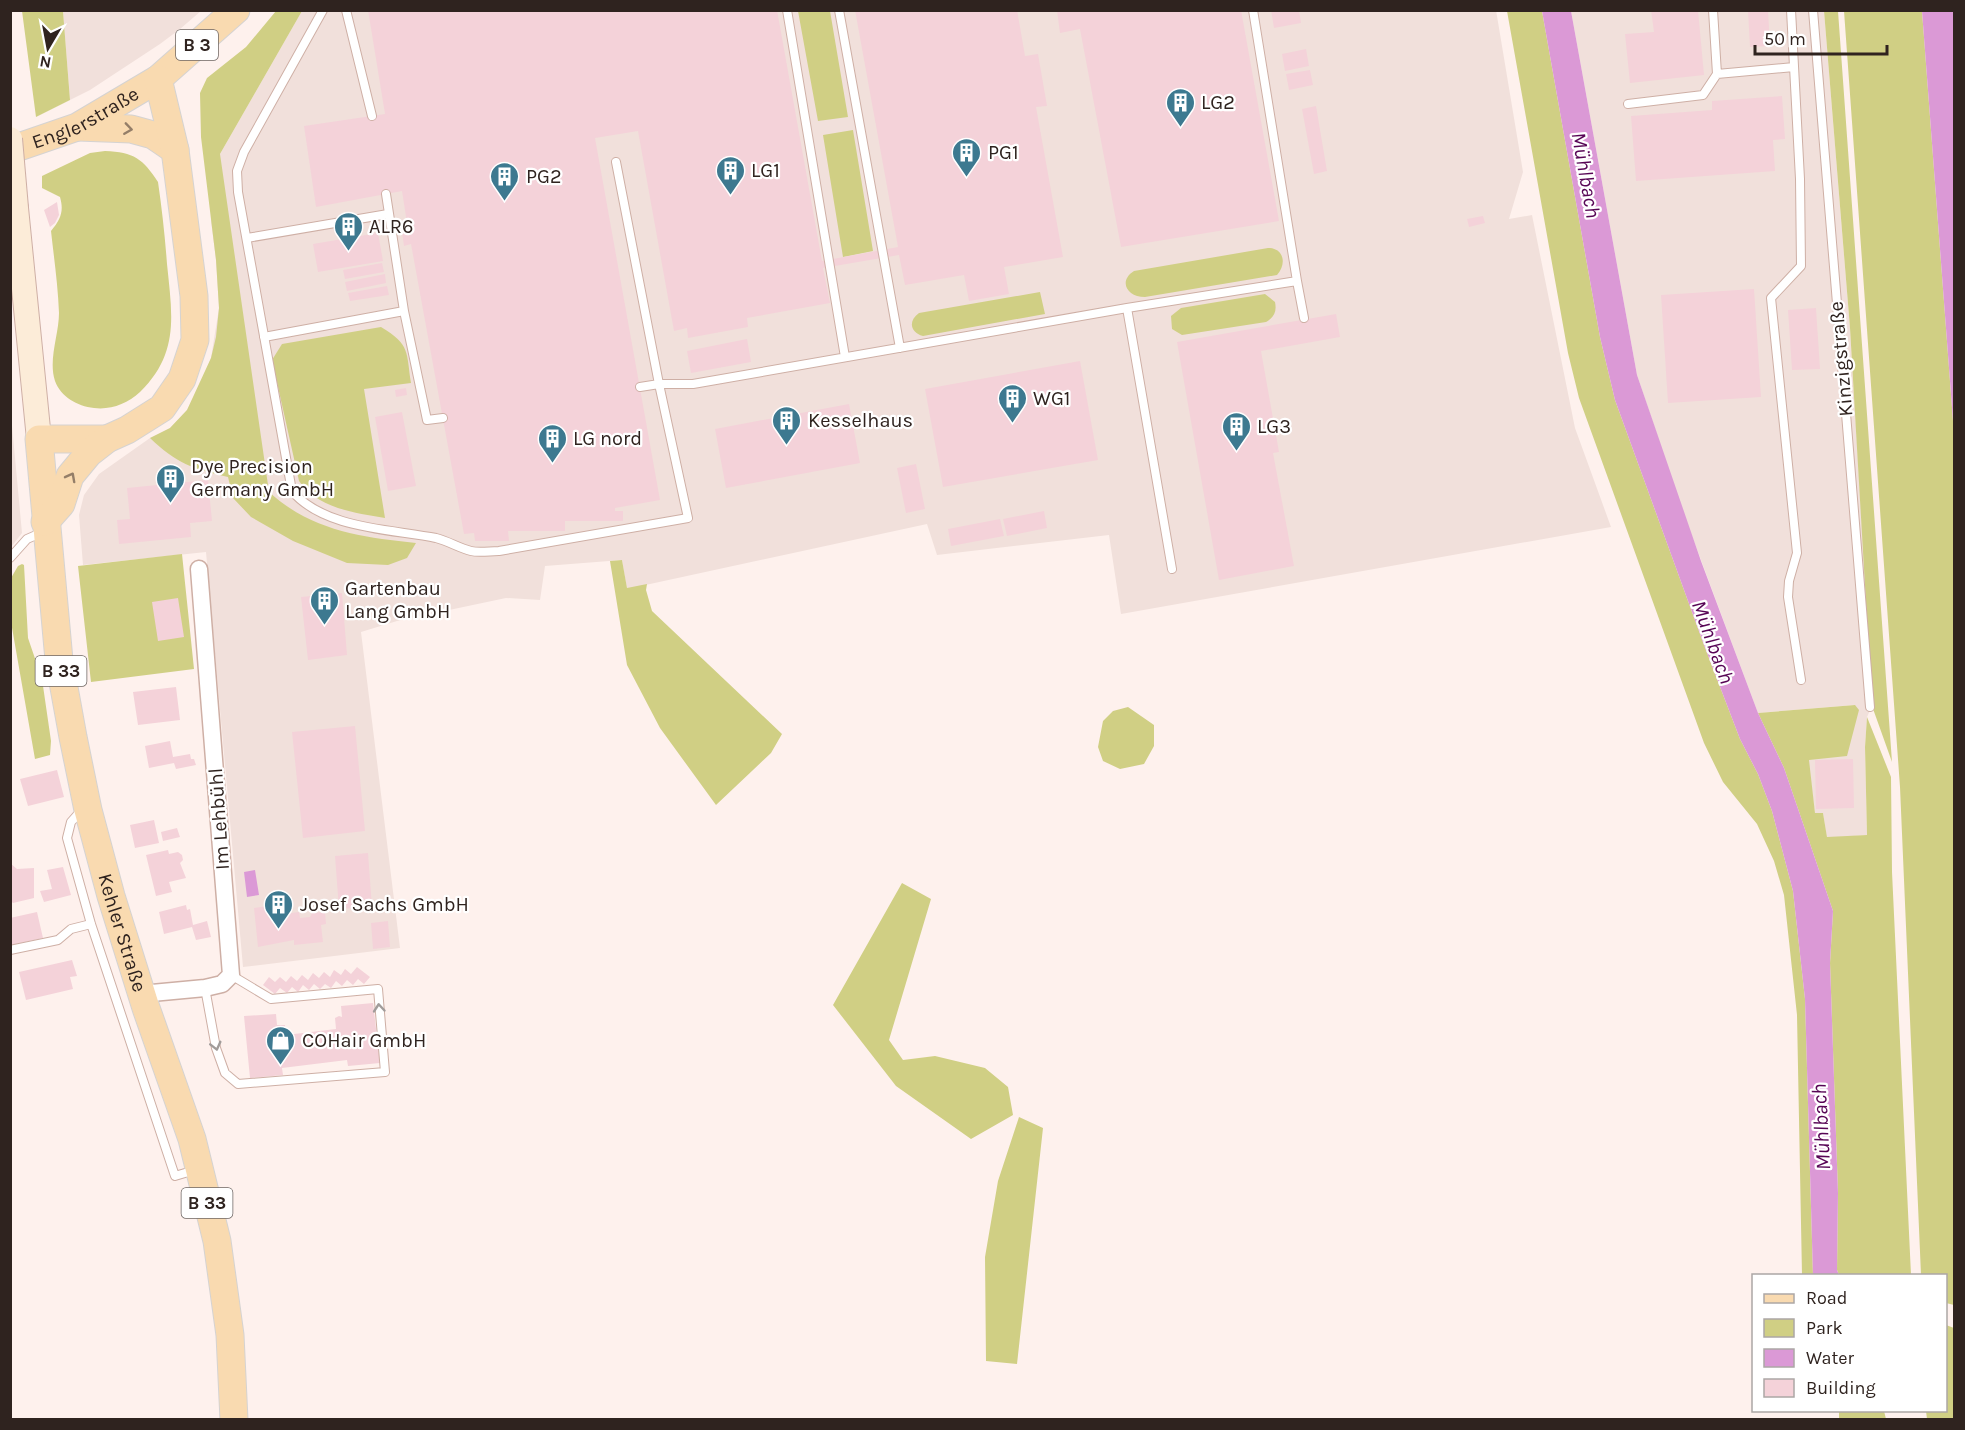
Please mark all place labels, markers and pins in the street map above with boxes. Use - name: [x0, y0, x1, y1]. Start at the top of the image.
- building icon: LG2: [1164, 86, 1196, 128]
- place label: LG2: [1201, 91, 1235, 114]
- building icon: PG1: [951, 136, 983, 178]
- place label: PG1: [988, 141, 1019, 164]
- building icon: LG1: [714, 154, 746, 196]
- place label: LG1: [751, 159, 780, 182]
- building icon: PG2: [489, 160, 521, 202]
- place label: PG2: [526, 165, 562, 188]
- building icon: ALR6: [332, 210, 364, 252]
- place label: ALR6: [369, 215, 414, 238]
- building icon: WG1: [996, 382, 1028, 424]
- place label: WG1: [1033, 387, 1070, 410]
- building icon: Kesselhaus: [771, 404, 803, 446]
- place label: Kesselhaus: [808, 409, 913, 432]
- building icon: LG3: [1220, 410, 1252, 452]
- place label: LG3: [1257, 415, 1291, 438]
- building icon: LG nord: [536, 422, 568, 464]
- place label: LG nord: [573, 427, 642, 450]
- place label: Dye Precision Germany GmbH: [191, 455, 334, 501]
- building icon: Dye Precision Germany GmbH: [154, 462, 186, 504]
- place label: Gartenbau Lang GmbH: [345, 577, 450, 623]
- building icon: Gartenbau Lang GmbH: [308, 584, 340, 626]
- building icon: Josef Sachs GmbH: [263, 888, 295, 930]
- place label: Josef Sachs GmbH: [300, 893, 469, 916]
- shop icon: COHair GmbH: [265, 1024, 297, 1066]
- place label: COHair GmbH: [302, 1029, 426, 1052]

